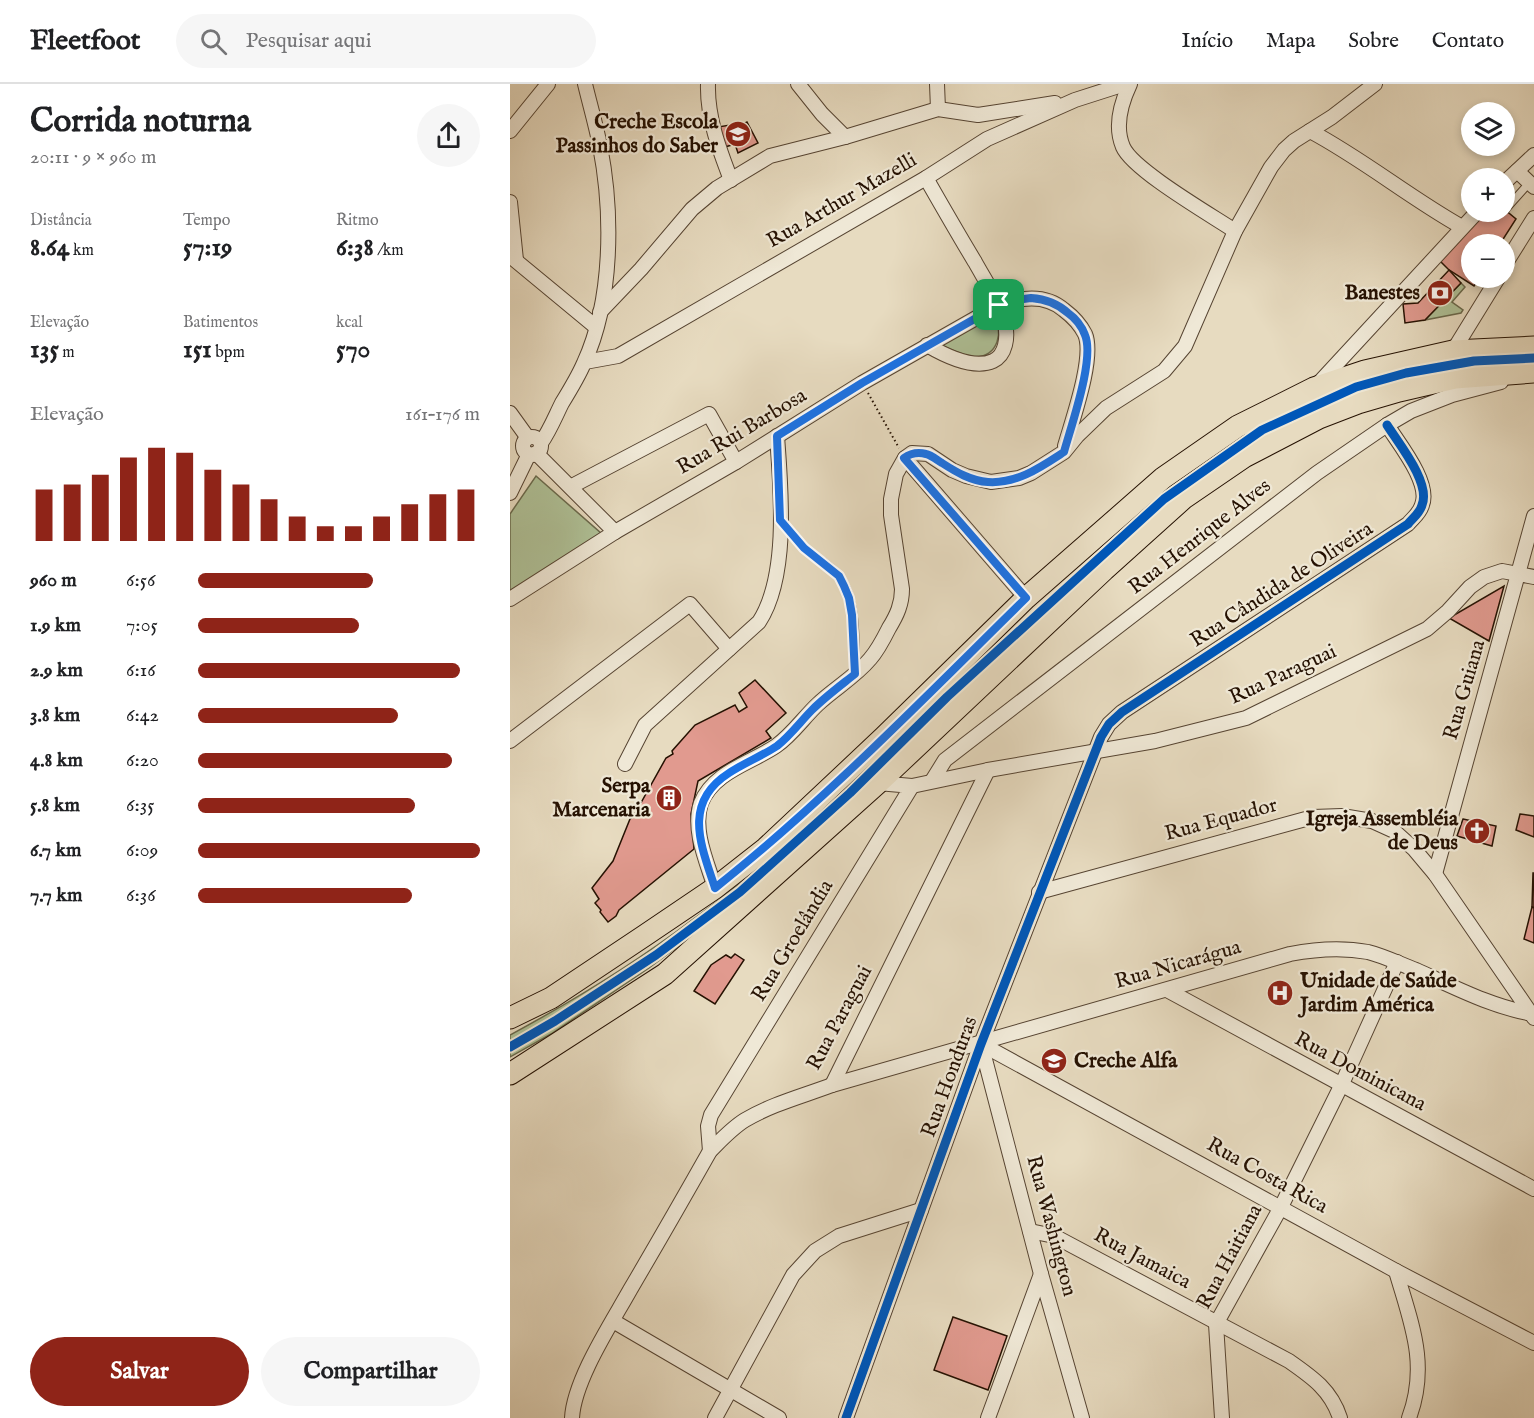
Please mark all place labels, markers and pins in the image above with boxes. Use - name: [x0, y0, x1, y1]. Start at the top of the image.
- place label: Creche Escola Passinhos do Saber: [555, 109, 719, 160]
- school or university icon: Creche Escola Passinhos do Saber: [723, 119, 753, 149]
- bank icon: Banestes: [1425, 278, 1455, 308]
- pin: [973, 279, 1024, 330]
- place label: Banestes: [1345, 280, 1420, 307]
- place label: Serpa Marcenaria: [552, 773, 651, 824]
- building icon: Serpa Marcenaria: [654, 783, 684, 813]
- place label: Igreja Assembléia de Deus: [1306, 806, 1459, 857]
- church icon: Igreja Assembléia de Deus: [1462, 816, 1492, 846]
- place label: Unidade de Saúde Jardim América: [1297, 968, 1457, 1019]
- hospital icon: Unidade de Saúde Jardim América: [1265, 978, 1295, 1008]
- school or university icon: Creche Alfa: [1039, 1046, 1069, 1076]
- place label: Creche Alfa: [1074, 1048, 1178, 1075]

